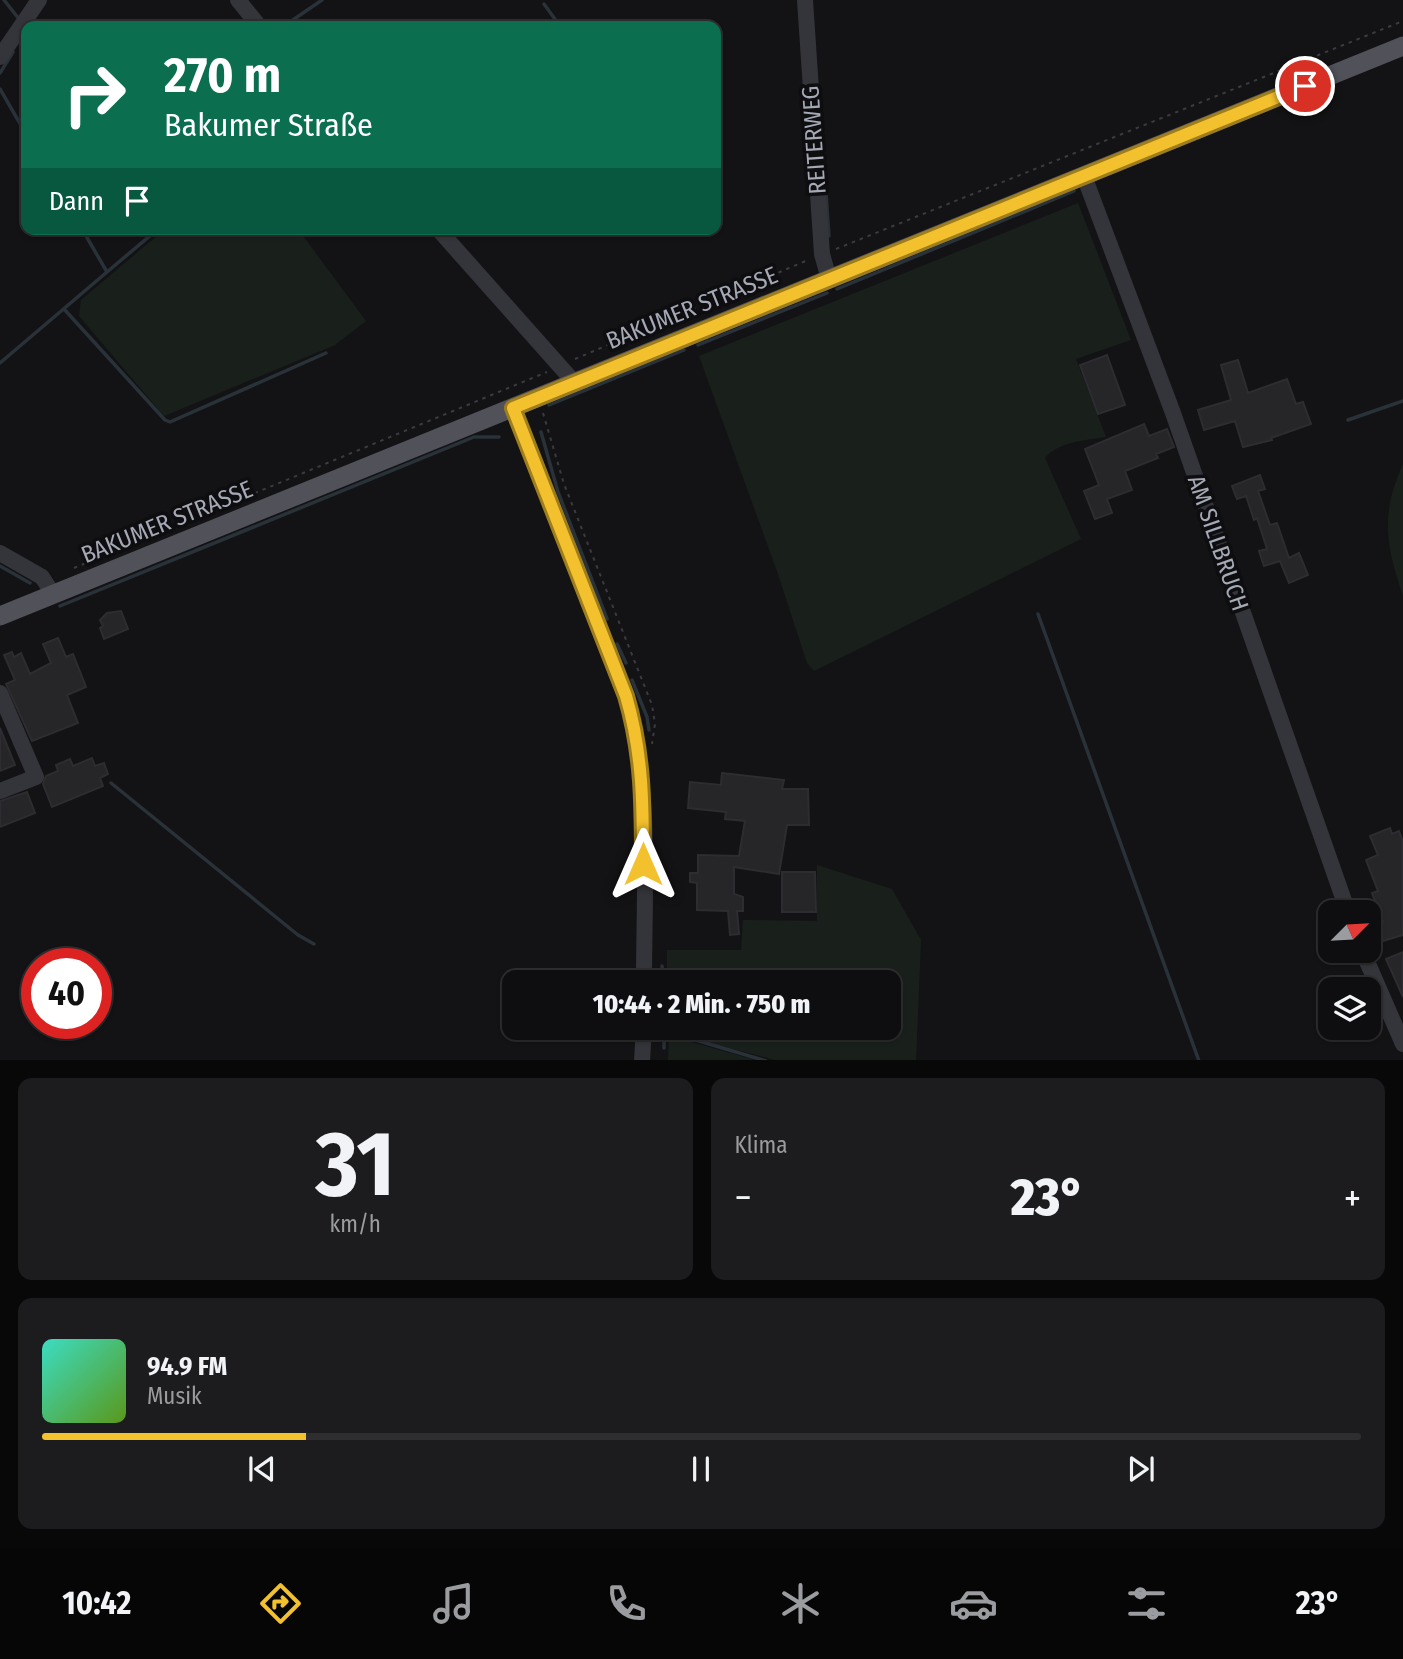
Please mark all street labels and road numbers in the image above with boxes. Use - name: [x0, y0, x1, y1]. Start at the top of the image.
- street label: REITERWEG: [796, 85, 832, 195]
- street label: BAKUMER STRASSE: [602, 261, 782, 355]
- street label: AM SILLBRUCH: [1182, 471, 1254, 615]
- street label: BAKUMER STRASSE: [77, 475, 257, 569]

